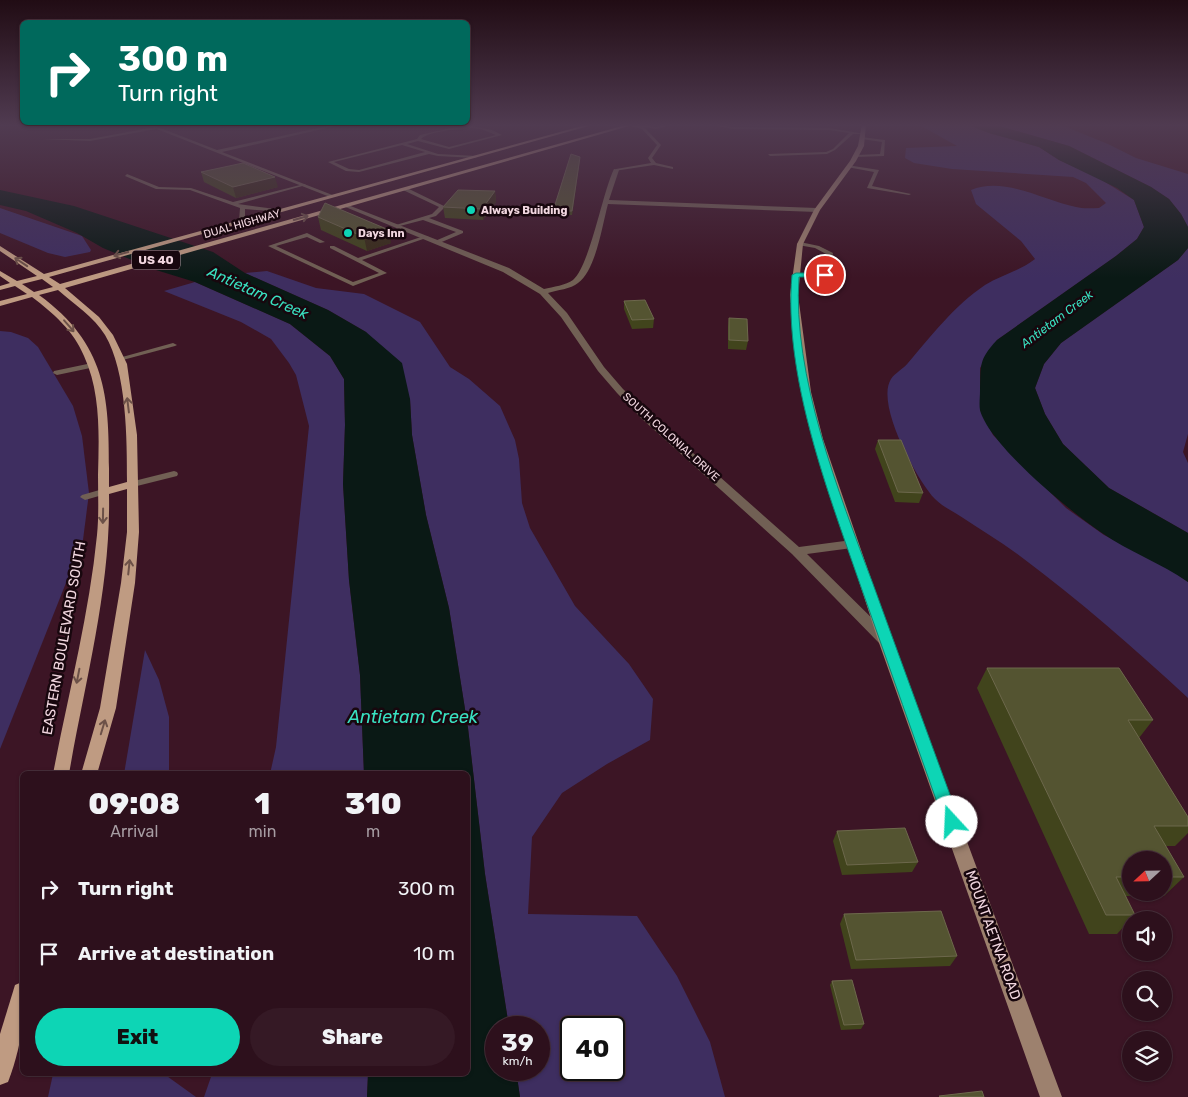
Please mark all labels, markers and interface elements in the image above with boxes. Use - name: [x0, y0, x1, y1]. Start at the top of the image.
- text: 300 m: [118, 38, 228, 80]
- icon: right: [35, 40, 100, 105]
- text: Turn right: [118, 80, 218, 107]
- marker: Always Building: [465, 204, 477, 216]
- place label: Always Building: [481, 204, 567, 217]
- street label: DUAL HIGHWAY: [202, 207, 282, 241]
- one-way arrow: [293, 213, 309, 223]
- marker: Days Inn: [342, 227, 354, 239]
- place label: Days Inn: [358, 227, 405, 240]
- one-way arrow: [114, 250, 130, 259]
- road number: US 40: [132, 250, 180, 270]
- pin: [804, 254, 846, 296]
- one-way arrow: [15, 257, 29, 267]
- icon: arrive: [811, 261, 839, 289]
- water label: Antietam Creek: [204, 262, 311, 323]
- water label: Antietam Creek: [1017, 287, 1097, 351]
- one-way arrow: [64, 320, 75, 333]
- street label: SOUTH COLONIAL DRIVE: [620, 390, 722, 484]
- one-way arrow: [123, 397, 133, 413]
- one-way arrow: [98, 508, 107, 524]
- street label: EASTERN BOULEVARD SOUTH: [39, 540, 89, 736]
- one-way arrow: [124, 559, 134, 575]
- one-way arrow: [73, 668, 83, 684]
- water label: Antietam Creek: [347, 706, 479, 728]
- one-way arrow: [98, 719, 108, 735]
- text: 09:08: [88, 786, 180, 822]
- text: 1: [255, 786, 270, 822]
- text: 310: [345, 786, 402, 822]
- position arrow: [925, 795, 977, 847]
- text: Arrival: [110, 822, 158, 841]
- text: min: [249, 822, 276, 841]
- text: m: [366, 822, 380, 841]
- north arrow: [1122, 851, 1172, 901]
- map controls: [1122, 851, 1172, 1081]
- street label: MOUNT AETNA ROAD: [962, 868, 1024, 1002]
- icon: right: [35, 875, 63, 903]
- text: Turn right: [78, 877, 173, 900]
- text: 300 m: [398, 877, 455, 900]
- button: sound: [1122, 911, 1172, 961]
- icon: arrive: [35, 940, 63, 968]
- text: Arrive at destination: [78, 942, 274, 965]
- text: 10 m: [413, 942, 455, 965]
- button: search: [1122, 971, 1172, 1021]
- button: Exit: [35, 1008, 240, 1066]
- button: Share: [250, 1008, 455, 1066]
- speed limit sign: 40: [560, 1016, 625, 1081]
- text: 39: [501, 1028, 534, 1057]
- button: layers: [1122, 1031, 1172, 1081]
- text: km/h: [503, 1054, 532, 1068]

